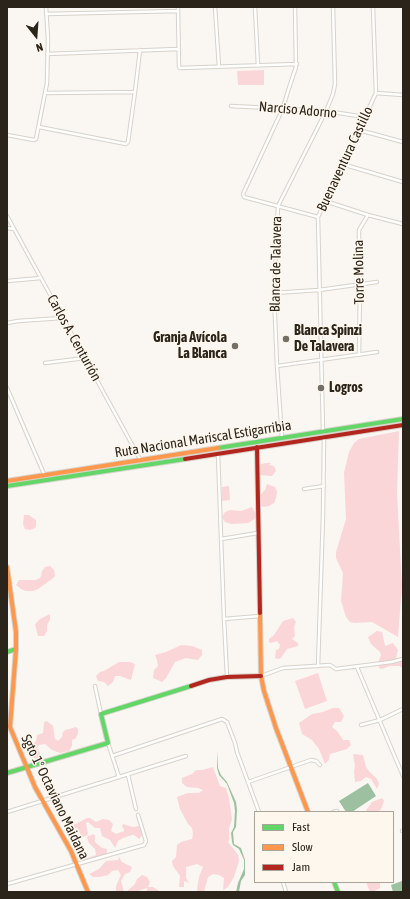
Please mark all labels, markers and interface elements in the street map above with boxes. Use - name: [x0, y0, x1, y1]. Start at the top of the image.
- north arrow: [16, 16, 56, 56]
- text: N: [35, 41, 44, 54]
- street label: Narciso Adorno: [258, 98, 338, 122]
- street label: Buenaventura Castillo: [313, 104, 377, 214]
- street label: Blanca de Talavera: [267, 216, 285, 312]
- street label: Torre Molina: [350, 240, 368, 304]
- street label: Carlos A. Centurión: [43, 292, 105, 384]
- place label: Blanca Spinzi De Talavera: [294, 323, 362, 356]
- place label: Granja Avícola La Blanca: [153, 330, 227, 362]
- marker: Blanca Spinzi De Talavera: [281, 334, 291, 344]
- marker: Granja Avícola La Blanca: [230, 341, 240, 351]
- place label: Logros: [329, 380, 363, 396]
- marker: Logros: [316, 383, 326, 393]
- street label: Ruta Nacional Mariscal Estigarribia: [113, 417, 293, 461]
- street label: Sgto 1° Octaviano Maidana: [17, 732, 93, 862]
- legend: [254, 811, 394, 883]
- text: Fast: [292, 820, 310, 834]
- text: Slow: [292, 840, 313, 854]
- text: Jam: [292, 860, 310, 874]

